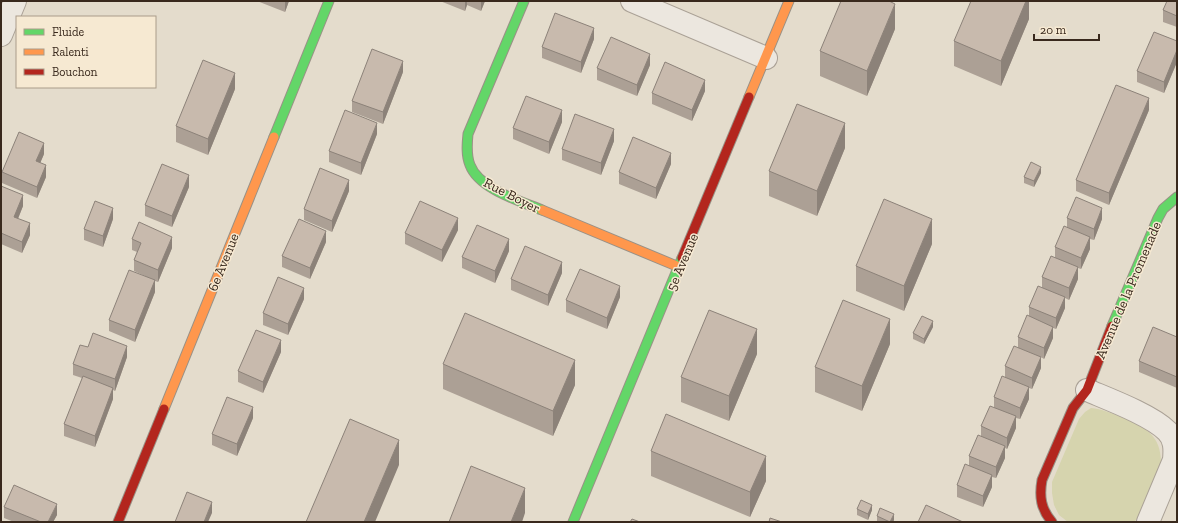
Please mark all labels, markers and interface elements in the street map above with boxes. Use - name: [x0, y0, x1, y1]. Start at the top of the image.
- legend: [16, 16, 156, 88]
- scale bar: [1034, 16, 1099, 42]
- text: 20 m: [1040, 23, 1067, 37]
- text: Fluide: [52, 25, 85, 39]
- text: Ralenti: [52, 45, 89, 59]
- text: Bouchon: [52, 65, 98, 79]
- street label: Rue Boyer: [481, 174, 543, 217]
- street label: Avenue de la Promenade: [1092, 219, 1165, 361]
- street label: 6e Avenue: [204, 230, 243, 294]
- street label: 5e Avenue: [663, 230, 702, 294]

